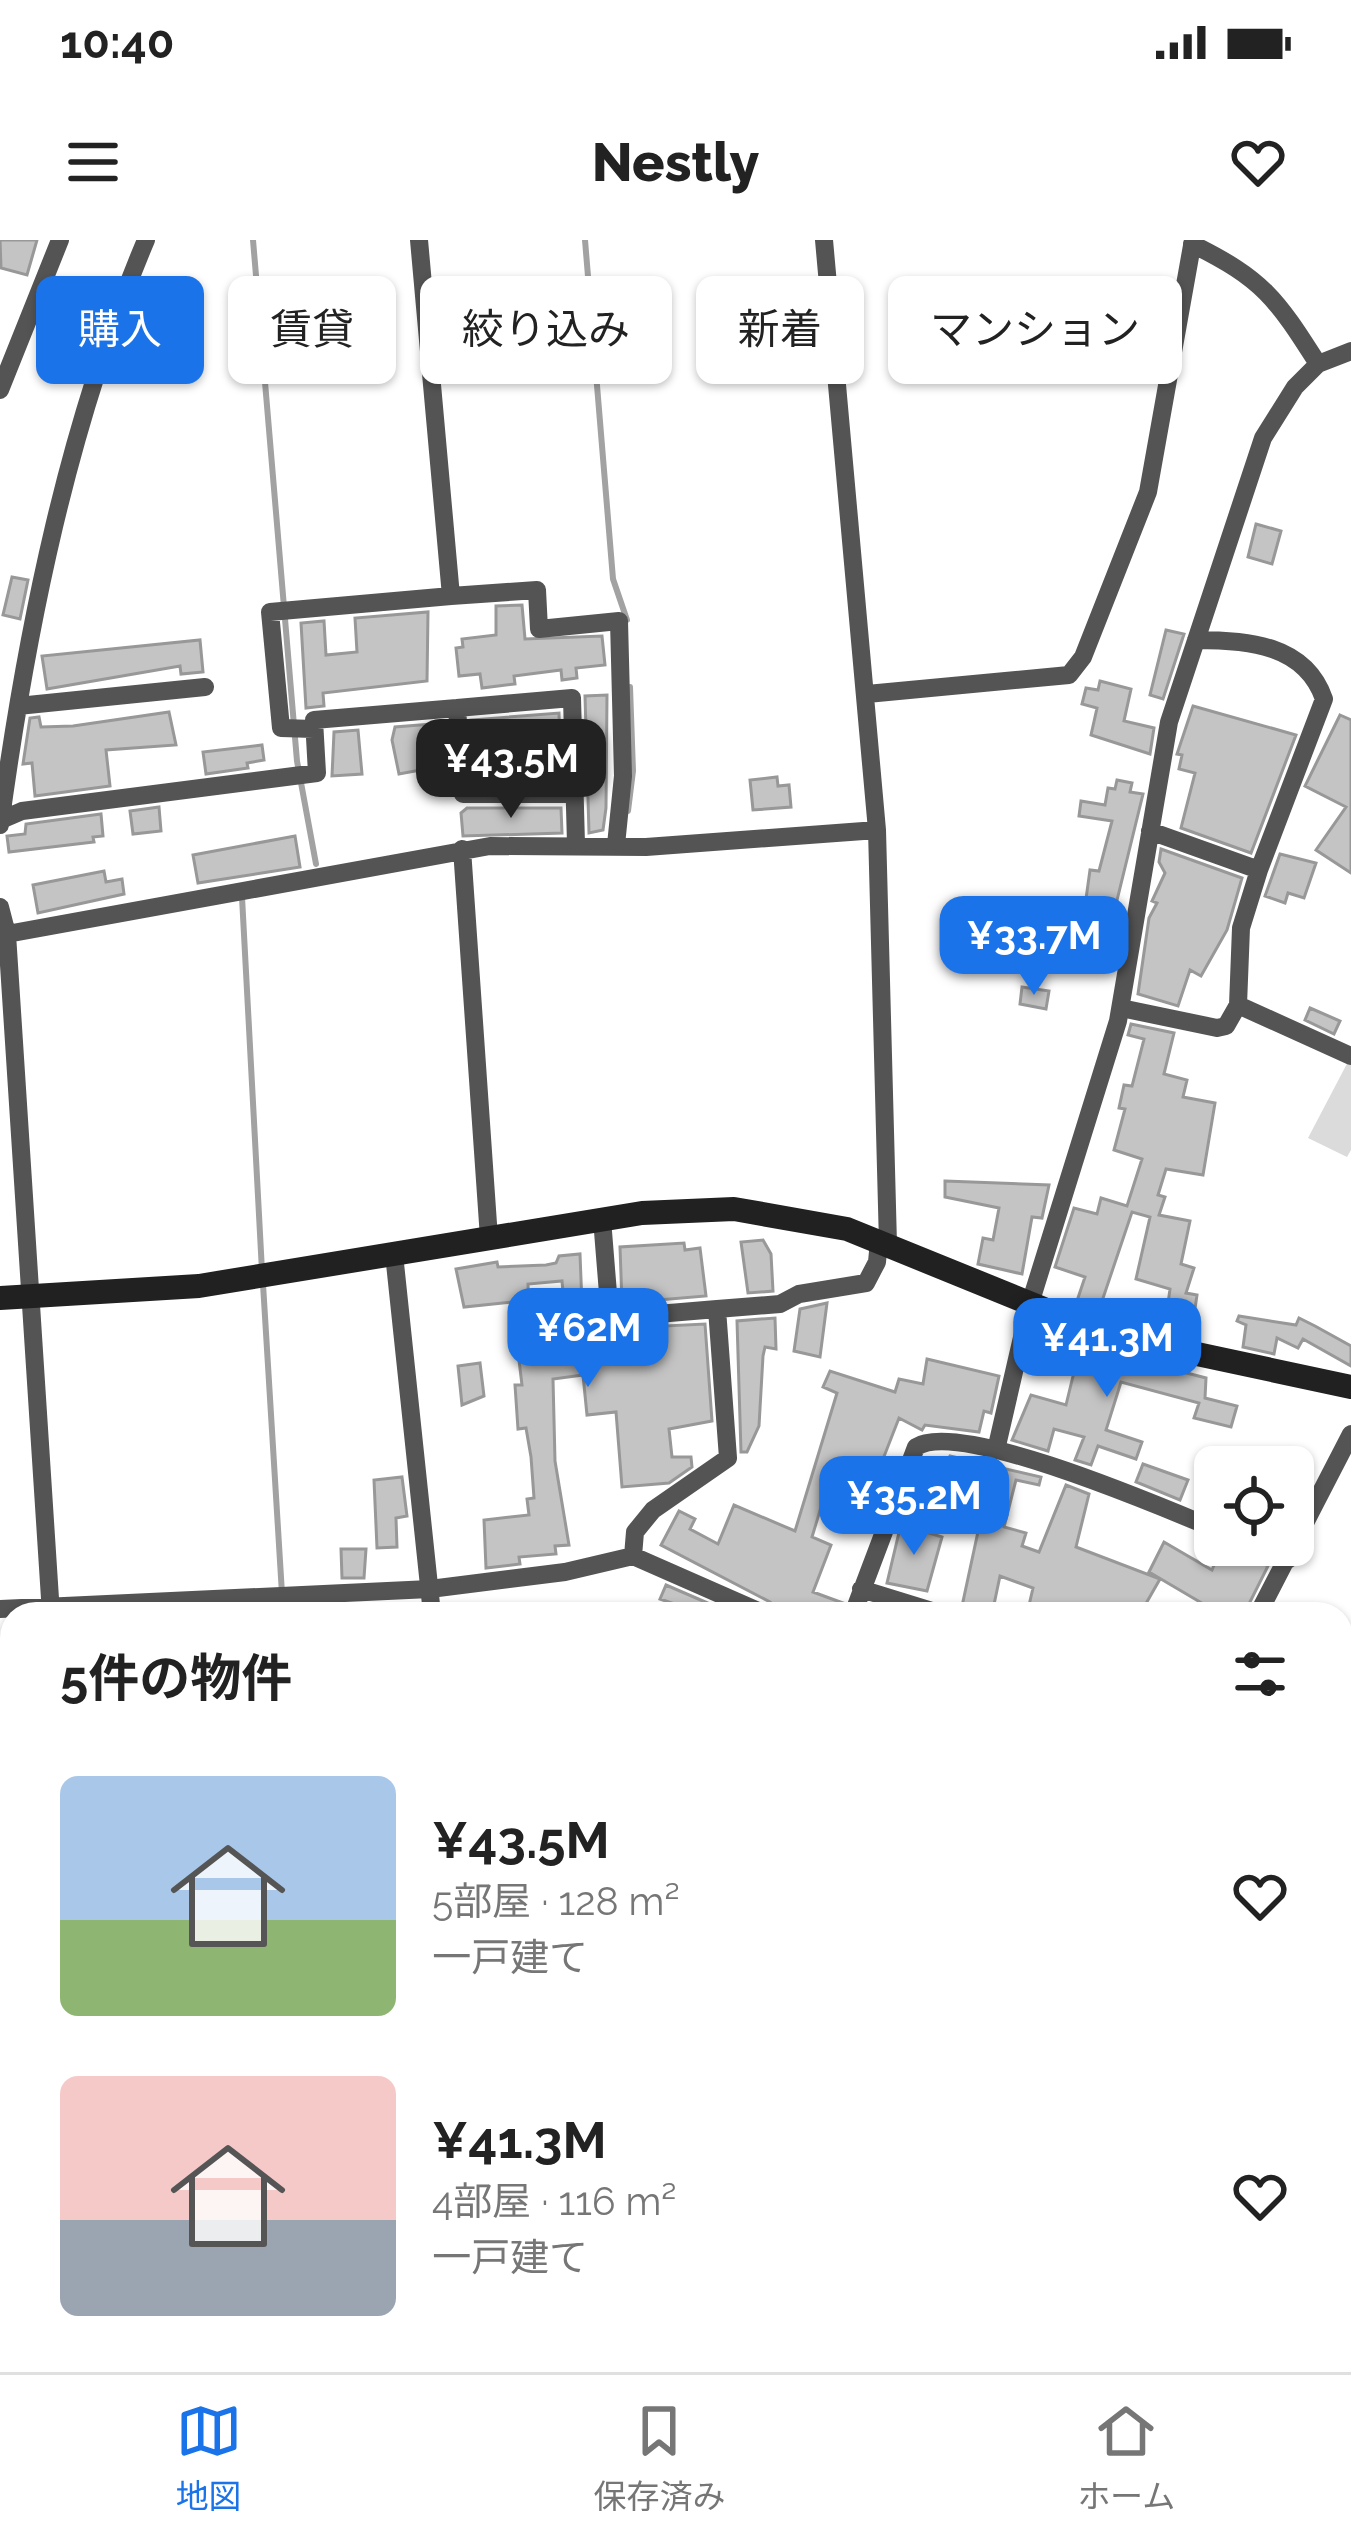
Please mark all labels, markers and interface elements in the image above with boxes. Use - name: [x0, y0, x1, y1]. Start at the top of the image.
- text: 10:40: [60, 16, 174, 69]
- icon: menu: [60, 129, 126, 195]
- icon: heart: [1225, 129, 1291, 195]
- text: Nestly: [592, 130, 759, 194]
- chip: 購入: [36, 276, 204, 384]
- chip: 賃貸: [228, 276, 396, 384]
- chip: 絞り込み: [420, 276, 672, 384]
- chip: 新着: [696, 276, 864, 384]
- chip: マンション: [888, 276, 1182, 384]
- pin: ¥43.5M: [413, 719, 609, 821]
- text: ¥43.5M: [443, 735, 579, 781]
- pin: ¥33.7M: [936, 896, 1132, 998]
- text: ¥33.7M: [967, 912, 1101, 958]
- pin: ¥62M: [517, 1288, 659, 1390]
- pin: ¥41.3M: [1009, 1298, 1205, 1400]
- text: ¥62M: [534, 1304, 642, 1350]
- text: ¥41.3M: [1040, 1314, 1174, 1360]
- map controls: [1194, 1446, 1314, 1566]
- button: locate: [1194, 1446, 1314, 1566]
- pin: ¥35.2M: [816, 1456, 1012, 1558]
- text: ¥35.2M: [846, 1472, 982, 1518]
- icon: filters: [1227, 1641, 1293, 1707]
- text: 5件の物件: [60, 1648, 292, 1708]
- text: ¥43.5M: [432, 1810, 610, 1870]
- icon: home: [156, 1824, 300, 1968]
- icon: heart: [1227, 1863, 1293, 1929]
- text: 5部屋 · 128 m²: [432, 1878, 680, 1924]
- text: 一戸建て: [432, 1934, 588, 1980]
- text: ¥41.3M: [432, 2110, 607, 2170]
- icon: home: [156, 2124, 300, 2268]
- icon: heart: [1227, 2163, 1293, 2229]
- text: 4部屋 · 116 m²: [432, 2178, 676, 2224]
- text: 一戸建て: [432, 2234, 588, 2280]
- tab: 地図: [176, 2398, 242, 2518]
- tab: 保存済み: [593, 2398, 725, 2518]
- tab: ホーム: [1077, 2398, 1175, 2518]

